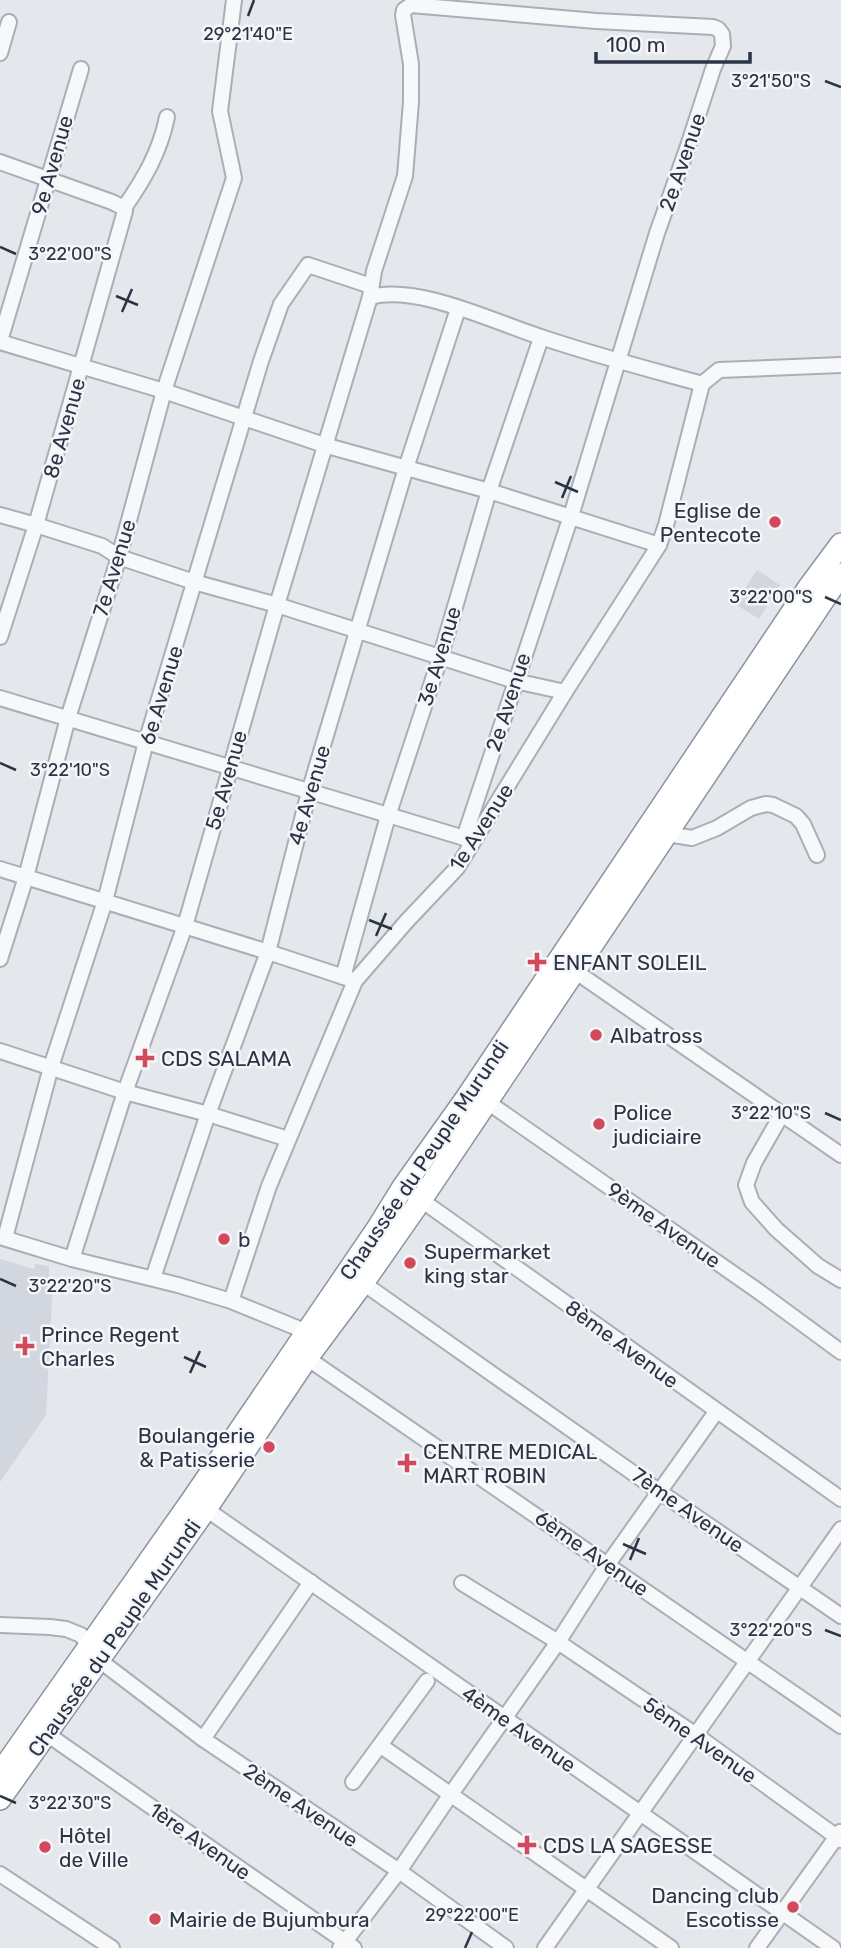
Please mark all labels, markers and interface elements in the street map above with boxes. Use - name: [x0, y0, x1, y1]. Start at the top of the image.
- scale bar: [596, 21, 750, 65]
- text: 29°21'40"E: [203, 23, 293, 45]
- text: 100 m: [606, 32, 665, 57]
- text: 3°21'50"S: [731, 70, 811, 92]
- street label: 2e Avenue: [654, 110, 710, 214]
- street label: 9e Avenue: [26, 112, 78, 218]
- text: 3°22'00"S: [28, 243, 112, 265]
- street label: 8e Avenue: [38, 375, 90, 481]
- place label: Eglise de Pentecote: [660, 498, 761, 547]
- marker: Eglise de Pentecote: [767, 514, 783, 530]
- street label: 7e Avenue: [87, 516, 141, 620]
- text: 3°22'00"S: [729, 586, 813, 608]
- street label: 3e Avenue: [412, 603, 466, 709]
- street label: 6e Avenue: [134, 642, 188, 748]
- street label: 2e Avenue: [480, 650, 536, 754]
- street label: 5e Avenue: [200, 727, 252, 833]
- street label: 4e Avenue: [283, 742, 335, 848]
- text: 3°22'10"S: [30, 759, 110, 781]
- street label: 1e Avenue: [444, 779, 518, 875]
- place label: ENFANT SOLEIL: [553, 950, 707, 975]
- marker: ENFANT SOLEIL: [527, 952, 547, 972]
- place label: Albatross: [610, 1023, 703, 1048]
- marker: Albatross: [588, 1027, 604, 1043]
- street label: Chaussée du Peuple Murundi: [334, 1035, 514, 1285]
- place label: CDS SALAMA: [161, 1046, 291, 1071]
- marker: CDS SALAMA: [135, 1048, 155, 1068]
- place label: Police judiciaire: [612, 1100, 701, 1149]
- text: 3°22'10"S: [731, 1102, 811, 1124]
- marker: Police judiciaire: [591, 1116, 607, 1132]
- street label: 9ème Avenue: [602, 1177, 726, 1273]
- place label: b: [238, 1227, 251, 1252]
- marker: b: [216, 1231, 232, 1247]
- place label: Supermarket king star: [424, 1239, 550, 1288]
- marker: Supermarket king star: [402, 1255, 418, 1271]
- text: 3°22'20"S: [29, 1275, 111, 1297]
- street label: 8ème Avenue: [561, 1295, 683, 1393]
- place label: Prince Regent Charles: [41, 1322, 179, 1371]
- marker: Prince Regent Charles: [15, 1336, 35, 1356]
- place label: Boulangerie & Patisserie: [138, 1423, 255, 1472]
- marker: Boulangerie & Patisserie: [261, 1439, 277, 1455]
- place label: CENTRE MEDICAL MART ROBIN: [423, 1439, 598, 1488]
- marker: CENTRE MEDICAL MART ROBIN: [397, 1453, 417, 1473]
- street label: 7ème Avenue: [627, 1462, 749, 1558]
- street label: 6ème Avenue: [530, 1505, 654, 1601]
- street label: Chaussée du Peuple Murundi: [22, 1515, 206, 1761]
- text: 3°22'20"S: [730, 1619, 812, 1641]
- street label: 4ème Avenue: [457, 1681, 581, 1777]
- street label: 5ème Avenue: [638, 1692, 762, 1788]
- street label: 2ème Avenue: [239, 1758, 363, 1852]
- text: 3°22'30"S: [28, 1792, 112, 1814]
- street label: 1ère Avenue: [144, 1797, 256, 1885]
- place label: Hôtel de Ville: [59, 1823, 129, 1872]
- place label: CDS LA SAGESSE: [543, 1833, 713, 1858]
- marker: CDS LA SAGESSE: [517, 1835, 537, 1855]
- marker: Hôtel de Ville: [37, 1839, 53, 1855]
- place label: Dancing club Escotisse: [651, 1883, 779, 1932]
- marker: Dancing club Escotisse: [785, 1899, 801, 1915]
- text: 29°22'00"E: [425, 1904, 519, 1926]
- place label: Mairie de Bujumbura: [169, 1907, 370, 1932]
- marker: Mairie de Bujumbura: [147, 1911, 163, 1927]

